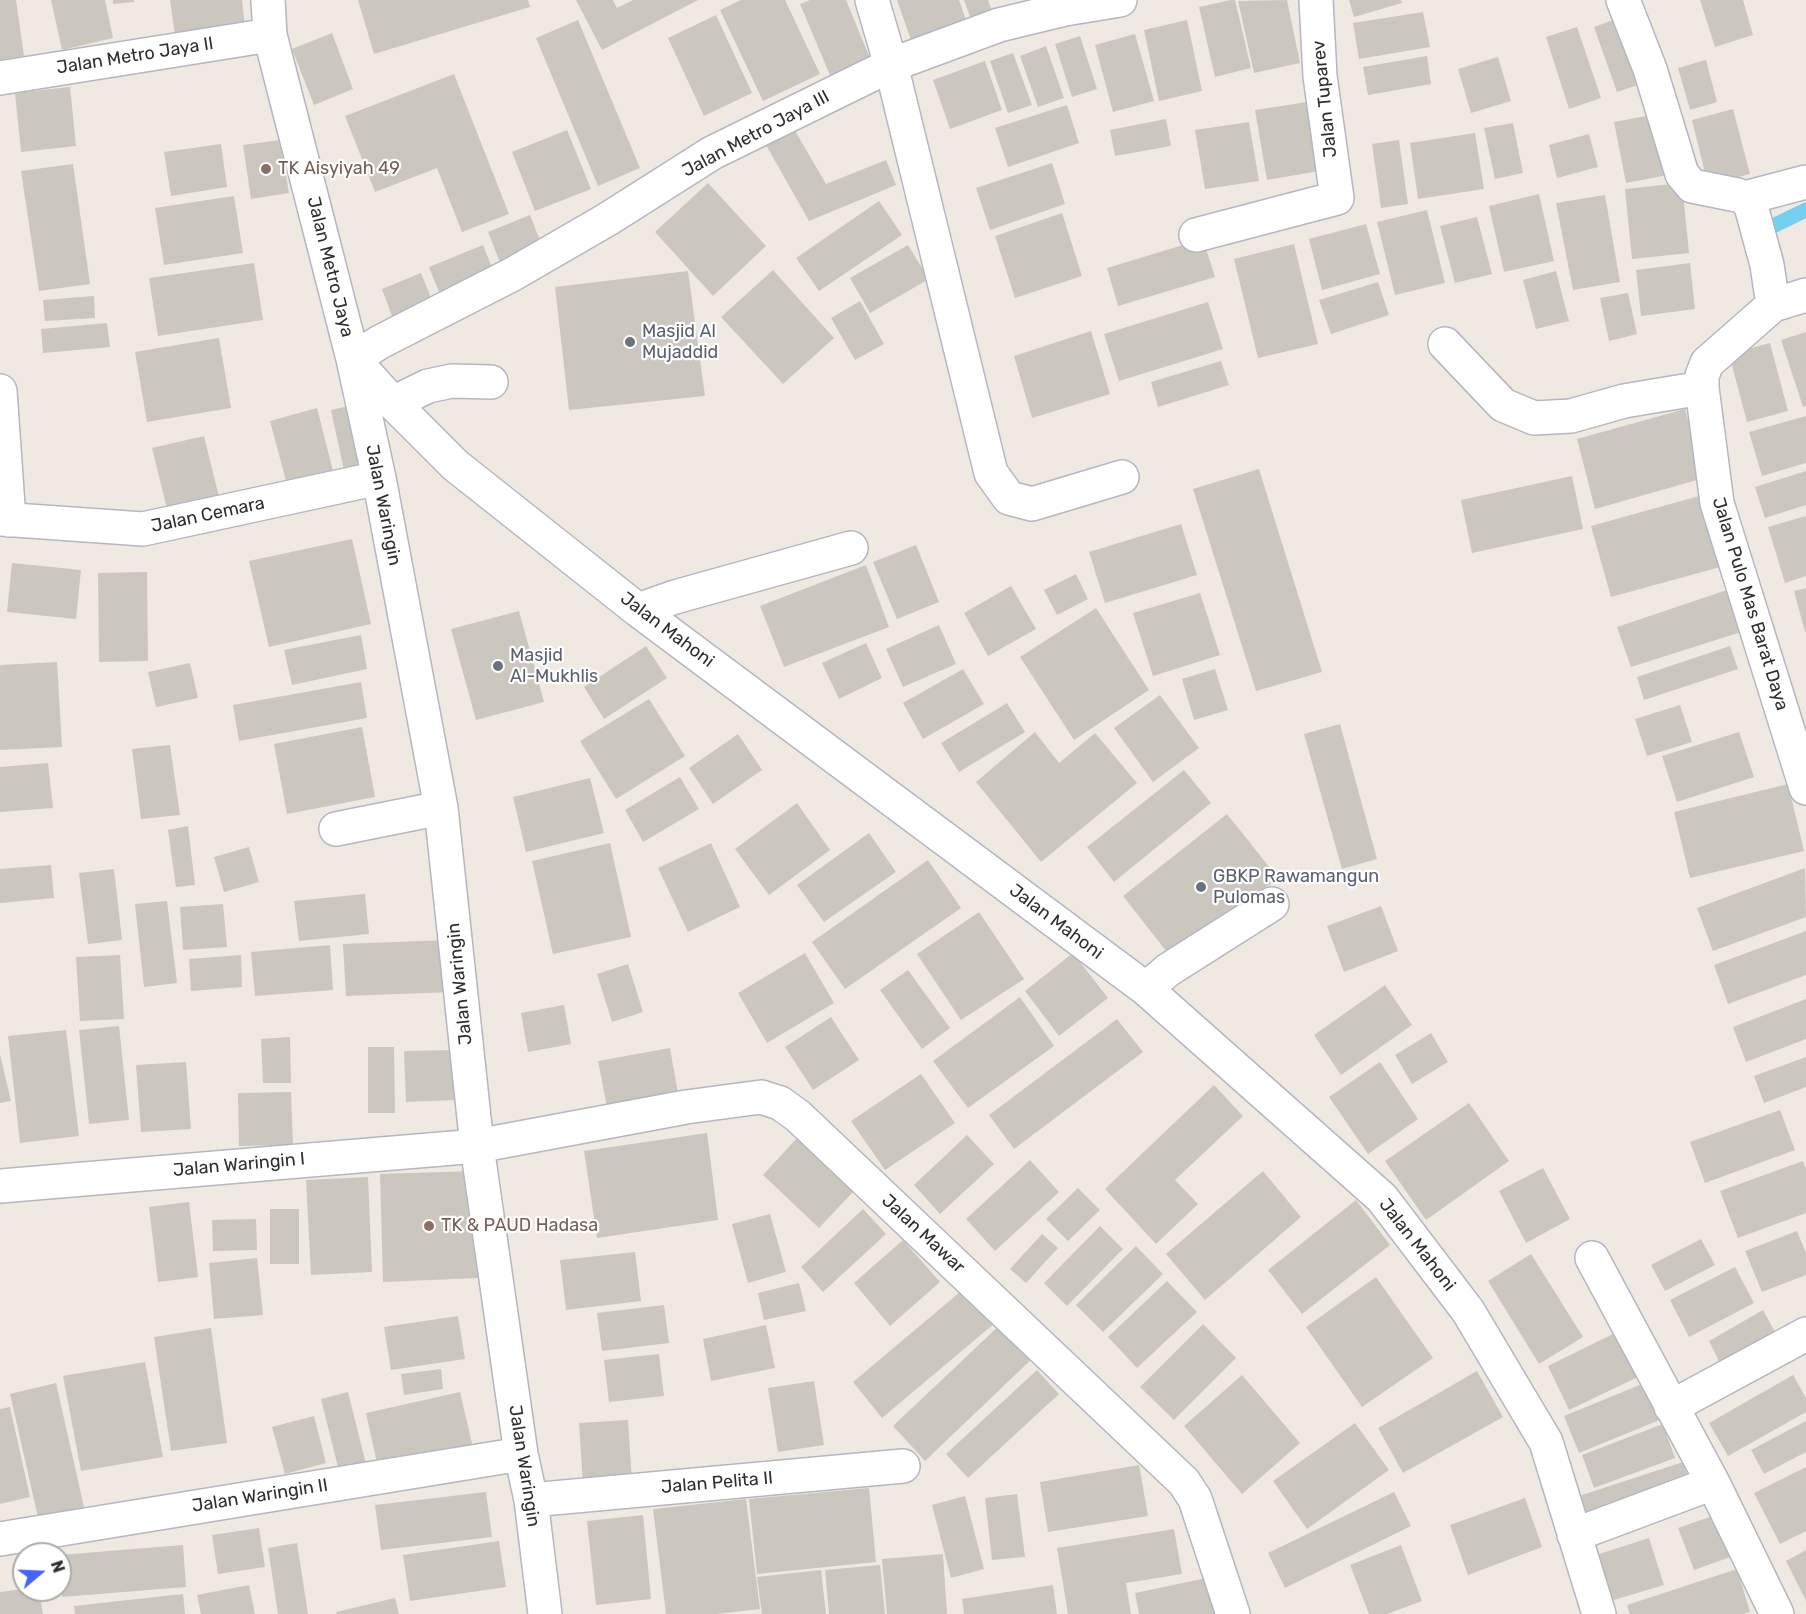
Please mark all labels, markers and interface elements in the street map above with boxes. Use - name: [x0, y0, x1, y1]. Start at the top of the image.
- street label: Jalan Metro Jaya II: [55, 33, 215, 79]
- street label: Jalan Tuparev: [1308, 39, 1342, 159]
- street label: Jalan Metro Jaya III: [679, 86, 833, 182]
- place label: TK Aisyiyah 49: [278, 158, 400, 180]
- marker: TK Aisyiyah 49: [259, 162, 273, 176]
- street label: Jalan Metro Jaya: [302, 194, 358, 340]
- place label: Masjid Al Mujaddid: [642, 321, 718, 364]
- marker: Masjid Al Mujaddid: [623, 335, 637, 349]
- street label: Jalan Waringin: [361, 443, 405, 567]
- street label: Jalan Cemara: [149, 492, 267, 538]
- street label: Jalan Pulo Mas Barat Daya: [1707, 495, 1793, 713]
- street label: Jalan Mahoni: [616, 588, 718, 672]
- place label: Masjid Al-Mukhlis: [510, 645, 598, 688]
- marker: Masjid Al-Mukhlis: [491, 659, 505, 673]
- place label: GBKP Rawamangun Pulomas: [1213, 866, 1379, 908]
- street label: Jalan Mahoni: [1005, 880, 1107, 964]
- marker: GBKP Rawamangun Pulomas: [1194, 880, 1208, 894]
- street label: Jalan Waringin: [443, 922, 477, 1046]
- street label: Jalan Waringin I: [172, 1148, 306, 1182]
- street label: Jalan Mawar: [877, 1190, 969, 1278]
- street label: Jalan Mahoni: [1374, 1194, 1460, 1296]
- place label: TK & PAUD Hadasa: [441, 1215, 598, 1237]
- marker: TK & PAUD Hadasa: [422, 1219, 436, 1233]
- street label: Jalan Waringin: [504, 1404, 544, 1528]
- street label: Jalan Pelita II: [660, 1467, 774, 1499]
- street label: Jalan Waringin II: [191, 1475, 329, 1517]
- north arrow: [12, 1542, 72, 1602]
- text: N: [47, 1558, 68, 1575]

